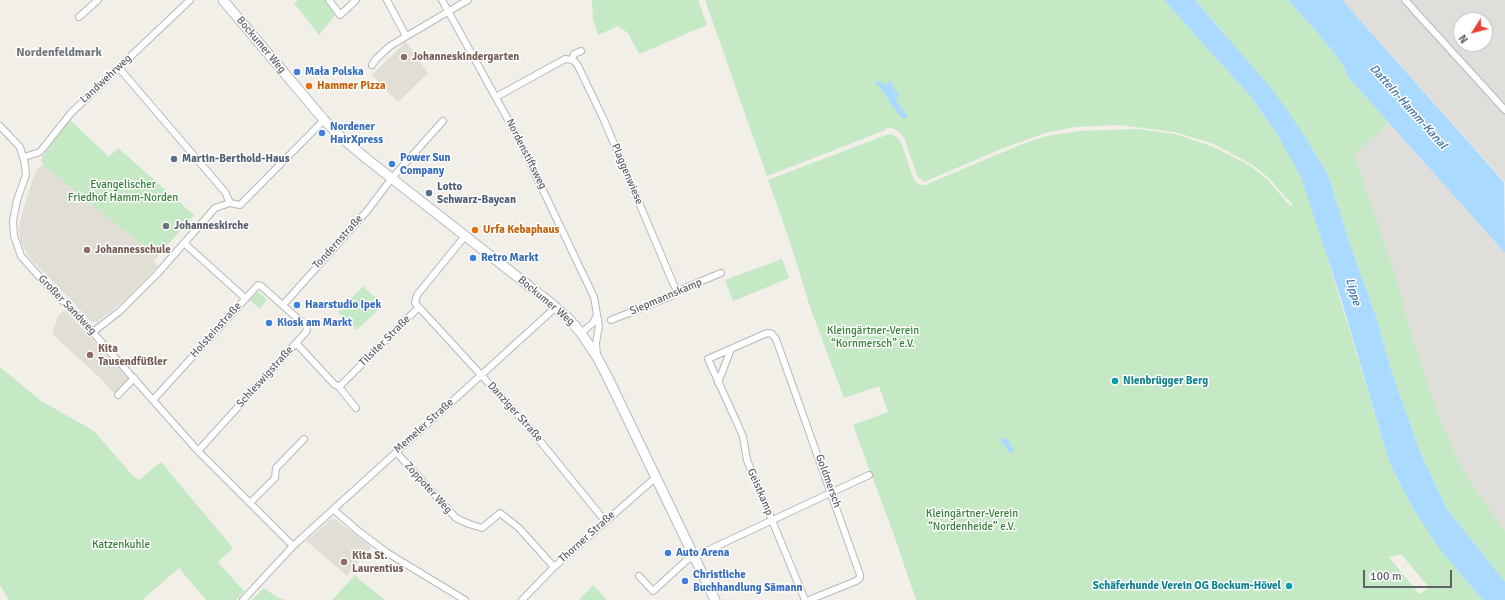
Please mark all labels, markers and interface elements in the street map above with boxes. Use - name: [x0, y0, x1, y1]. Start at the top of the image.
- north arrow: [1453, 12, 1493, 52]
- street label: Bockumer Weg: [233, 14, 289, 76]
- text: N: [1456, 32, 1471, 46]
- district label: Nordenfeldmark: [16, 46, 102, 60]
- place label: Johanneskindergarten: [412, 50, 519, 64]
- street label: Landwehrweg: [77, 52, 135, 106]
- marker: Johanneskindergarten: [399, 52, 409, 62]
- water label: Datteln-Hamm-Kanal: [1366, 62, 1450, 152]
- place label: Mała Polska: [305, 65, 364, 79]
- marker: Mała Polska: [292, 67, 302, 77]
- place label: Hammer Pizza: [317, 79, 386, 93]
- marker: Hammer Pizza: [304, 81, 314, 91]
- street label: Nordenstiftsweg: [503, 117, 549, 191]
- place label: Nordener HairXpress: [330, 120, 383, 146]
- marker: Nordener HairXpress: [317, 128, 327, 138]
- street label: Plaggenwiese: [608, 142, 646, 206]
- place label: Power Sun Company: [400, 151, 451, 177]
- place label: Martin-Berthold-Haus: [182, 152, 290, 166]
- marker: Martin-Berthold-Haus: [169, 154, 179, 164]
- marker: Power Sun Company: [387, 159, 397, 169]
- park label: Evangelischer Friedhof Hamm-Norden: [68, 178, 178, 204]
- place label: Lotto Schwarz-Baycan: [437, 180, 516, 206]
- marker: Lotto Schwarz-Baycan: [424, 188, 434, 198]
- street label: Tondernstraße: [310, 212, 366, 272]
- place label: Johanneskirche: [174, 219, 249, 233]
- marker: Johanneskirche: [161, 221, 171, 231]
- place label: Urfa Kebaphaus: [483, 223, 559, 237]
- marker: Urfa Kebaphaus: [470, 225, 480, 235]
- place label: Johannesschule: [95, 243, 171, 257]
- marker: Johannesschule: [82, 245, 92, 255]
- place label: Retro Markt: [481, 251, 539, 265]
- marker: Retro Markt: [468, 253, 478, 263]
- street label: Großer Sandweg: [35, 272, 99, 338]
- street label: Bockumer Weg: [515, 273, 577, 329]
- street label: Siepmannskamp: [628, 276, 704, 318]
- water label: Lippe: [1342, 276, 1364, 308]
- place label: Haarstudio Ipek: [305, 298, 381, 312]
- street label: Holsteinstraße: [188, 300, 244, 360]
- marker: Haarstudio Ipek: [292, 300, 302, 310]
- street label: Tilsiter Straße: [357, 313, 413, 369]
- place label: Kiosk am Markt: [277, 316, 352, 330]
- marker: Kiosk am Markt: [264, 318, 274, 328]
- park label: Kleingärtner-Verein “Kornmersch” e.V.: [827, 324, 919, 350]
- place label: Kita Tausendfüßler: [98, 342, 167, 368]
- street label: Schleswigstraße: [234, 344, 296, 410]
- marker: Kita Tausendfüßler: [85, 350, 95, 360]
- place label: Nienbrügger Berg: [1123, 374, 1208, 388]
- marker: Nienbrügger Berg: [1110, 376, 1120, 386]
- street label: Danziger Straße: [485, 379, 545, 445]
- street label: Memeler Straße: [391, 396, 457, 456]
- street label: Goldmersch: [812, 452, 844, 510]
- street label: Zoppoter Weg: [401, 459, 455, 517]
- street label: Geistkamp: [744, 466, 776, 518]
- park label: Kleingärtner-Verein “Nordenheide” e.V.: [926, 507, 1018, 533]
- street label: Thorner Straße: [556, 508, 618, 566]
- park label: Katzenkuhle: [92, 538, 150, 552]
- place label: Auto Arena: [676, 546, 729, 560]
- marker: Auto Arena: [663, 548, 673, 558]
- place label: Kita St. Laurentius: [352, 549, 403, 575]
- marker: Kita St. Laurentius: [339, 557, 349, 567]
- scale bar: [1365, 562, 1454, 588]
- place label: Christliche Buchhandlung Sämann: [693, 568, 803, 594]
- text: 100 m: [1370, 569, 1402, 584]
- marker: Christliche Buchhandlung Sämann: [680, 576, 690, 586]
- place label: Schäferhunde Verein OG Bockum-Hövel: [1093, 579, 1281, 593]
- marker: Schäferhunde Verein OG Bockum-Hövel: [1284, 581, 1294, 591]

